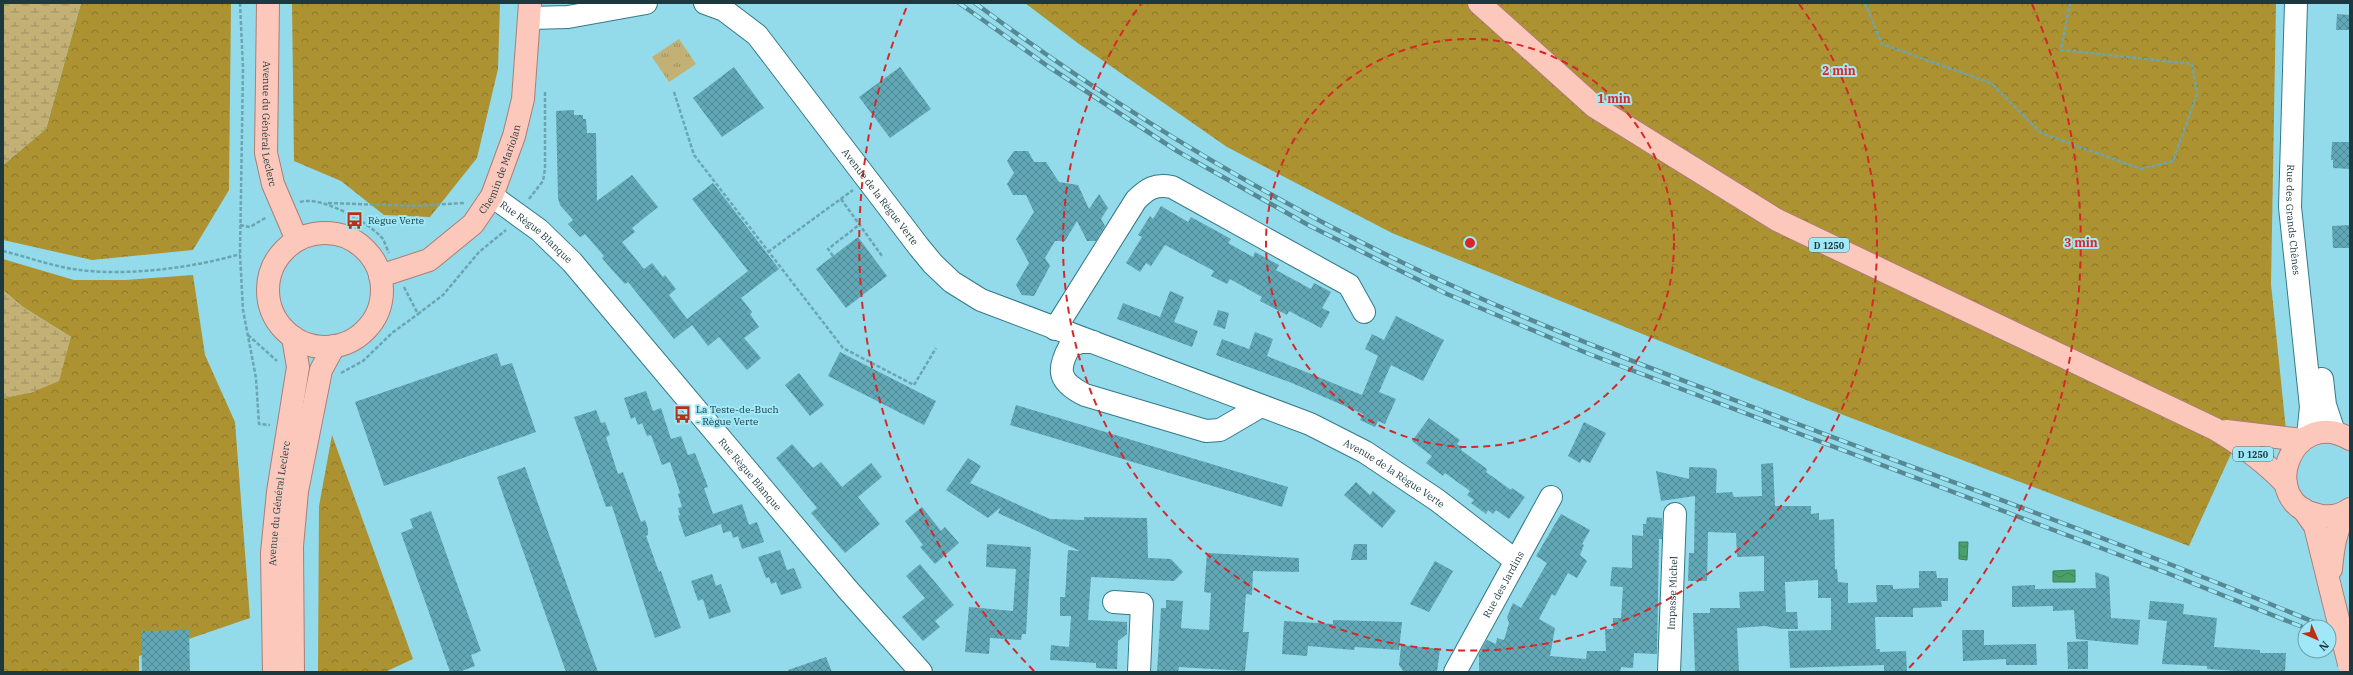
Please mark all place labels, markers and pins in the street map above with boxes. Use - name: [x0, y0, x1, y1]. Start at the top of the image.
- bus stop icon: Règue Verte: [345, 210, 365, 230]
- place label: Règue Verte: [368, 214, 424, 227]
- centre of rings: [1463, 236, 1477, 250]
- place label: La Teste-de-Buch - Règue Verte: [696, 403, 779, 428]
- bus stop icon: La Teste-de-Buch - Règue Verte: [673, 405, 693, 425]

